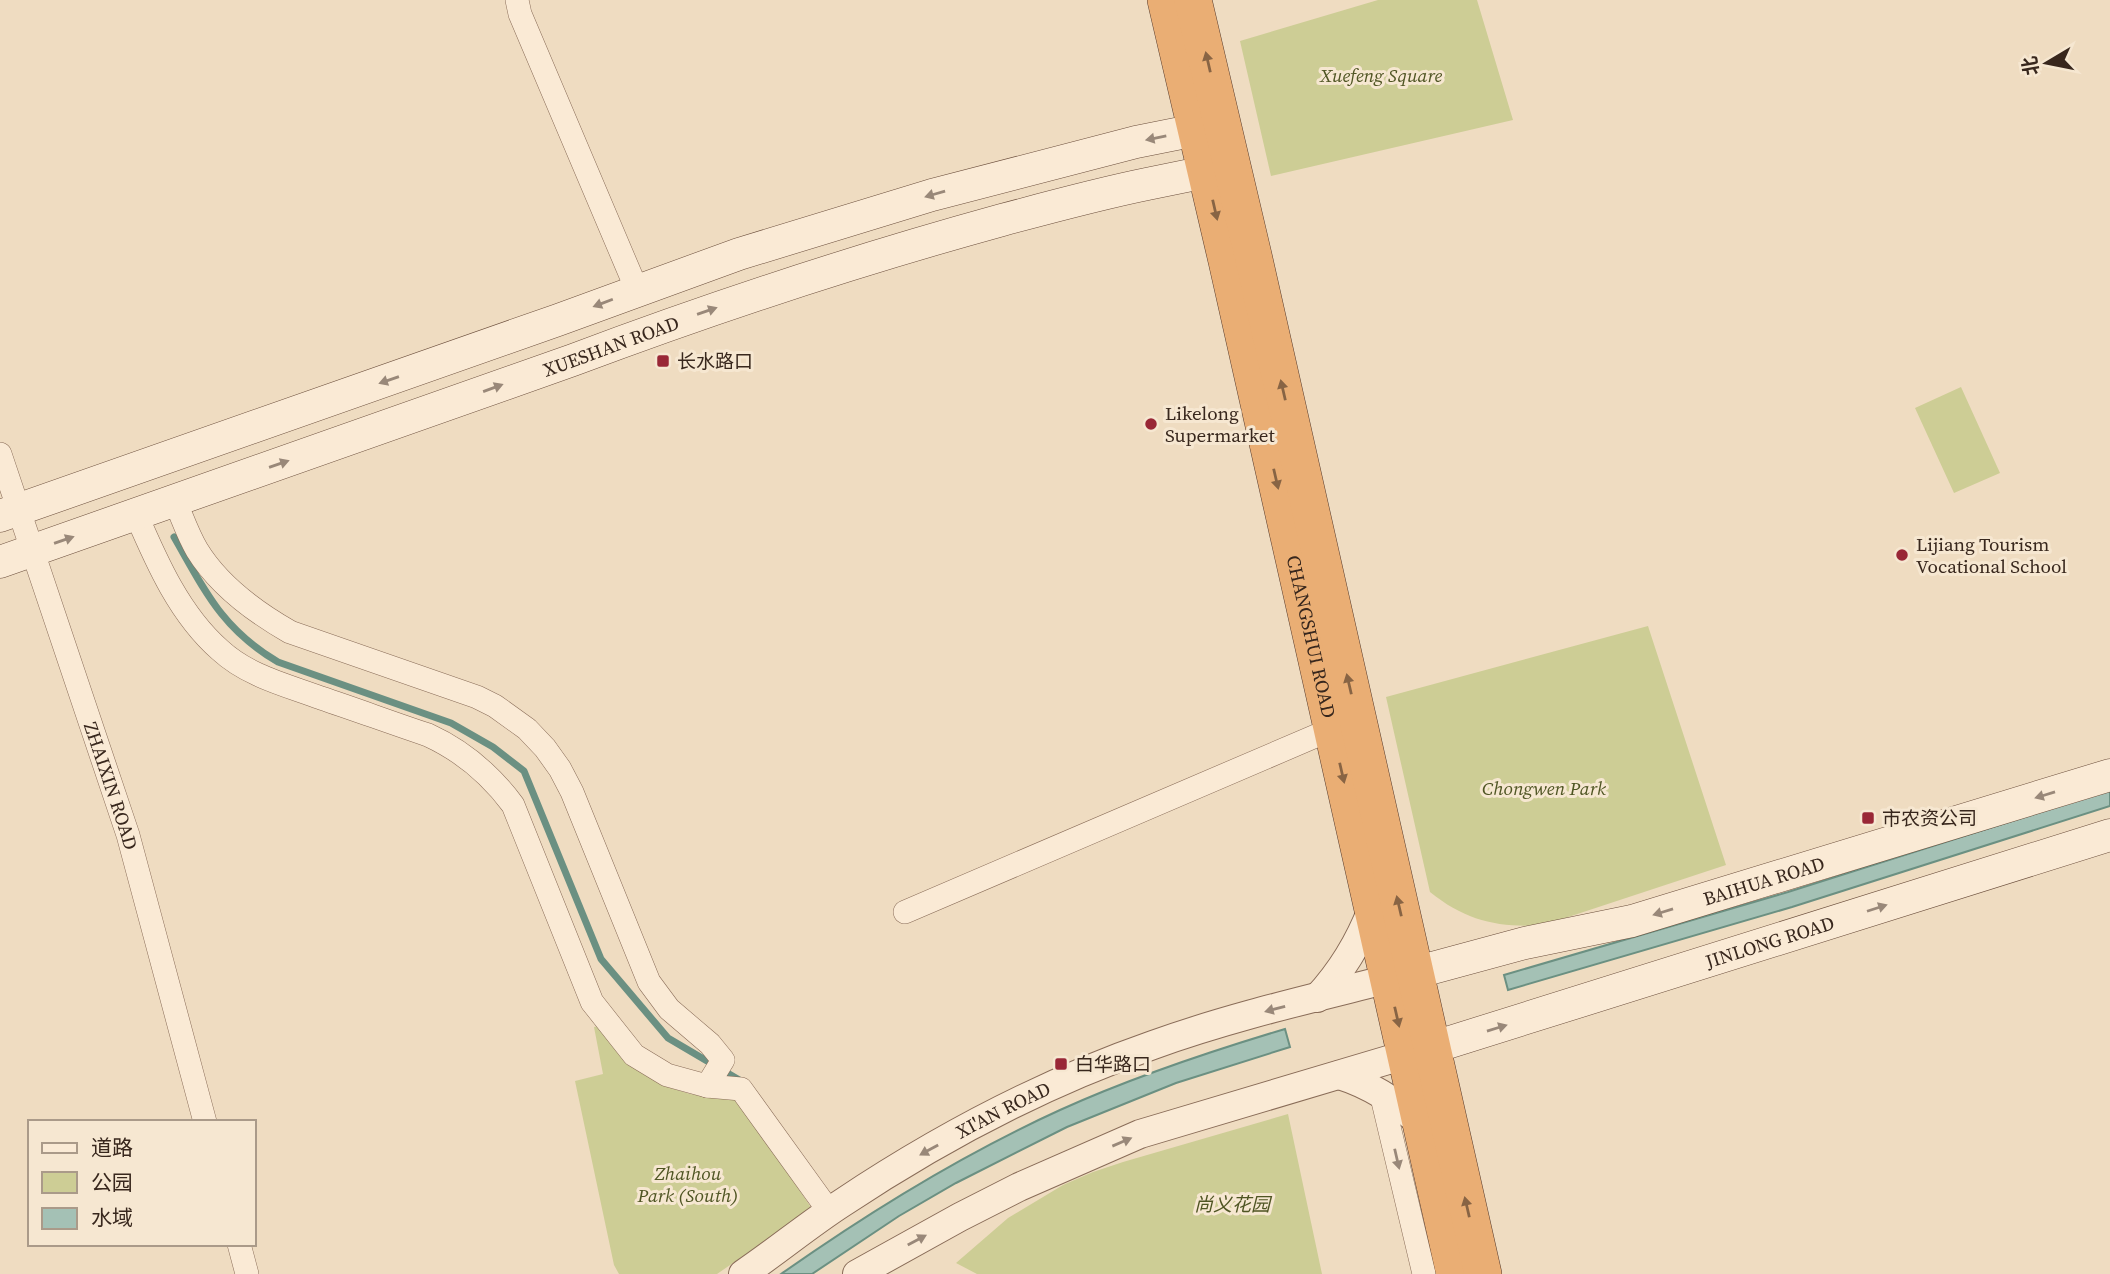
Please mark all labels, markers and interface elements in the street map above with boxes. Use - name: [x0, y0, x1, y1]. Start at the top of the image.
- north arrow: [2012, 28, 2082, 98]
- one-way arrow: [1202, 51, 1213, 73]
- text: 北: [2016, 54, 2045, 78]
- park label: Xuefeng Square: [1319, 62, 1443, 88]
- one-way arrow: [1145, 132, 1167, 143]
- one-way arrow: [924, 189, 945, 199]
- one-way arrow: [1209, 199, 1220, 221]
- one-way arrow: [592, 298, 613, 309]
- one-way arrow: [697, 305, 718, 316]
- street label: XUESHAN ROAD: [539, 309, 683, 383]
- place label: 长水路口: [677, 348, 753, 374]
- marker: 长水路口: [655, 353, 671, 369]
- one-way arrow: [378, 374, 399, 385]
- one-way arrow: [1278, 379, 1289, 401]
- one-way arrow: [483, 383, 504, 394]
- place label: Likelong Supermarket: [1165, 400, 1275, 448]
- marker: Likelong Supermarket: [1143, 416, 1159, 432]
- one-way arrow: [268, 458, 289, 469]
- one-way arrow: [1271, 468, 1282, 490]
- place label: Lijiang Tourism Vocational School: [1916, 531, 2067, 579]
- one-way arrow: [54, 534, 75, 545]
- marker: Lijiang Tourism Vocational School: [1894, 547, 1910, 563]
- street label: CHANGSHUI ROAD: [1281, 553, 1342, 720]
- one-way arrow: [1344, 673, 1355, 695]
- street label: ZHAIXIN ROAD: [78, 718, 144, 853]
- one-way arrow: [1336, 762, 1347, 784]
- park label: Chongwen Park: [1482, 775, 1606, 801]
- one-way arrow: [2034, 790, 2055, 801]
- place label: 市农资公司: [1882, 805, 1977, 831]
- marker: 市农资公司: [1860, 810, 1876, 826]
- street label: BAIHUA ROAD: [1700, 850, 1828, 912]
- one-way arrow: [1394, 895, 1405, 917]
- one-way arrow: [1867, 902, 1888, 912]
- one-way arrow: [1653, 907, 1674, 917]
- street label: JINLONG ROAD: [1701, 909, 1837, 974]
- one-way arrow: [1264, 1004, 1286, 1015]
- one-way arrow: [1391, 1006, 1402, 1028]
- one-way arrow: [1486, 1023, 1507, 1033]
- place label: 白华路口: [1075, 1051, 1151, 1077]
- marker: 白华路口: [1053, 1056, 1069, 1072]
- street label: XI'AN ROAD: [951, 1075, 1054, 1144]
- legend: [28, 1120, 256, 1246]
- text: 道路: [91, 1133, 133, 1162]
- one-way arrow: [1111, 1136, 1132, 1147]
- one-way arrow: [919, 1144, 939, 1156]
- one-way arrow: [1392, 1148, 1403, 1170]
- park label: Zhaihou Park (South): [637, 1160, 738, 1208]
- text: 公园: [91, 1168, 133, 1197]
- park label: 尚义花园: [1194, 1191, 1273, 1217]
- one-way arrow: [1462, 1196, 1473, 1218]
- text: 水域: [91, 1203, 133, 1232]
- one-way arrow: [907, 1234, 926, 1246]

